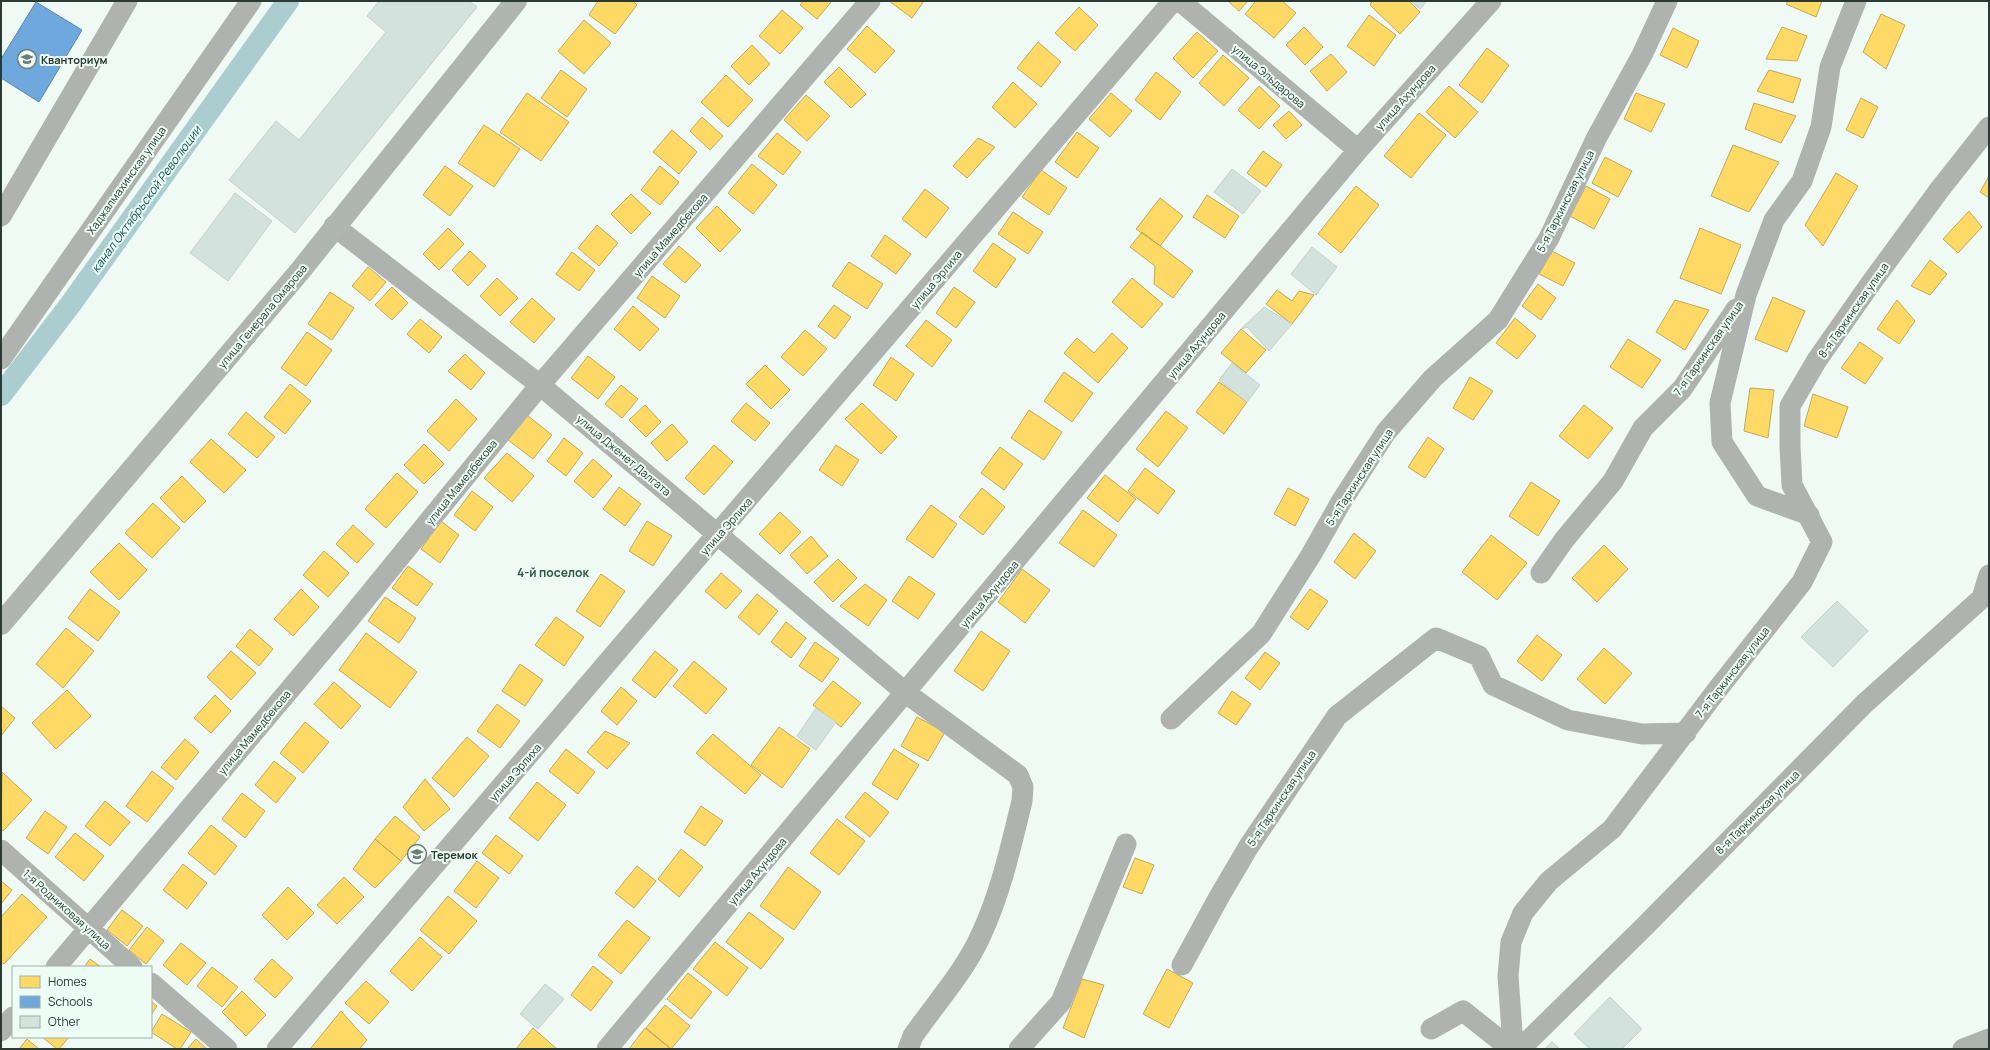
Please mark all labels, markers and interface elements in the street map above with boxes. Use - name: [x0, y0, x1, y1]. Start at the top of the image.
- street label: улица Эльдарова: [1229, 41, 1309, 111]
- school or university icon: Кванториум: [16, 48, 38, 70]
- place label: Кванториум: [41, 52, 108, 67]
- street label: улица Ахундова: [1372, 61, 1438, 133]
- water label: канал Октябрьской Революции: [87, 121, 206, 276]
- street label: Хаджалмахинская улица: [83, 123, 169, 237]
- street label: 5-я Таркинская улица: [1533, 147, 1597, 255]
- street label: улица Мамедбекова: [630, 190, 710, 280]
- street label: улица Эрлиха: [907, 247, 965, 311]
- street label: 8-я Таркинская улица: [1814, 259, 1892, 361]
- street label: улица Генерала Омарова: [214, 261, 310, 371]
- street label: 7-я Таркинская улица: [1670, 298, 1746, 398]
- street label: улица Ахундова: [1163, 308, 1229, 382]
- street label: улица Дженет Далгата: [574, 411, 674, 499]
- street label: 5-я Таркинская улица: [1322, 426, 1396, 528]
- street label: улица Мамедбекова: [422, 436, 500, 528]
- street label: улица Эрлиха: [697, 494, 755, 558]
- street label: улица Ахундова: [956, 557, 1022, 631]
- district label: 4-й поселок: [517, 564, 590, 581]
- street label: 7-я Таркинская улица: [1692, 623, 1772, 721]
- street label: улица Мамедбекова: [214, 687, 294, 777]
- street label: улица Эрлиха: [486, 740, 544, 804]
- street label: 5-я Таркинская улица: [1243, 747, 1319, 849]
- street label: 8-я Таркинская улица: [1712, 767, 1802, 857]
- street label: улица Ахундова: [724, 834, 790, 908]
- school or university icon: Теремок: [406, 843, 428, 865]
- place label: Теремок: [431, 847, 479, 862]
- street label: 1-я Родниковая улица: [20, 866, 114, 952]
- legend: [12, 966, 152, 1038]
- text: Homes: [48, 973, 87, 990]
- text: Schools: [48, 993, 92, 1010]
- text: Other: [48, 1013, 81, 1030]

